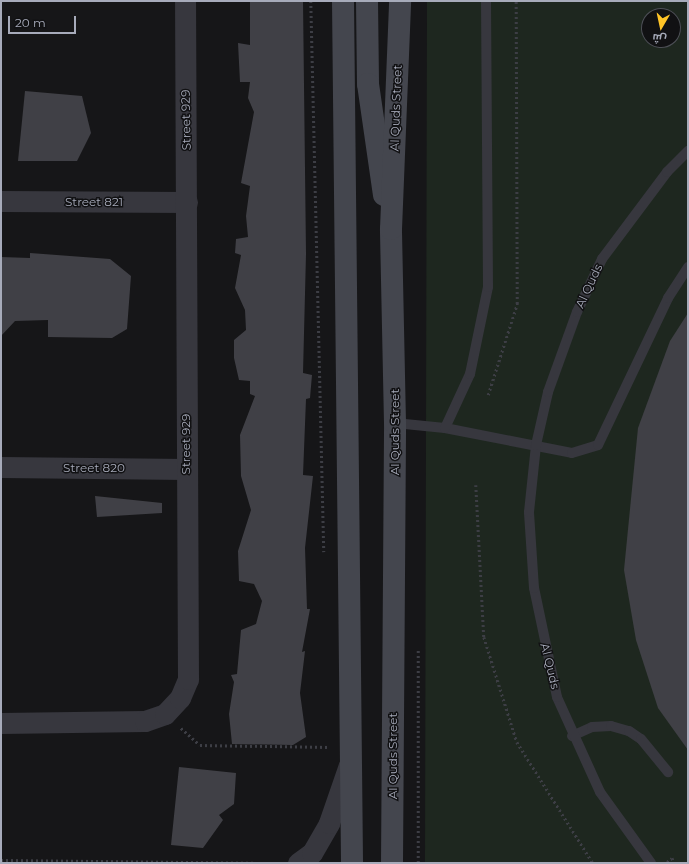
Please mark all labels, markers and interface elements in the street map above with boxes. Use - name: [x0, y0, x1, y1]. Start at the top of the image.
- scale bar: [10, 8, 78, 34]
- north arrow: [641, 8, 681, 48]
- text: 20 m: [15, 15, 46, 30]
- text: ش: [651, 31, 667, 47]
- street label: Al Quds Street: [387, 65, 405, 151]
- street label: Street 929: [178, 89, 194, 151]
- street label: Street 821: [65, 195, 123, 209]
- street label: Al Quds: [573, 262, 605, 310]
- street label: Al Quds Street: [388, 389, 402, 475]
- street label: Street 929: [179, 414, 193, 474]
- street label: Street 820: [63, 461, 125, 475]
- street label: Al Quds: [537, 641, 563, 691]
- street label: Al Quds Street: [386, 713, 400, 799]

